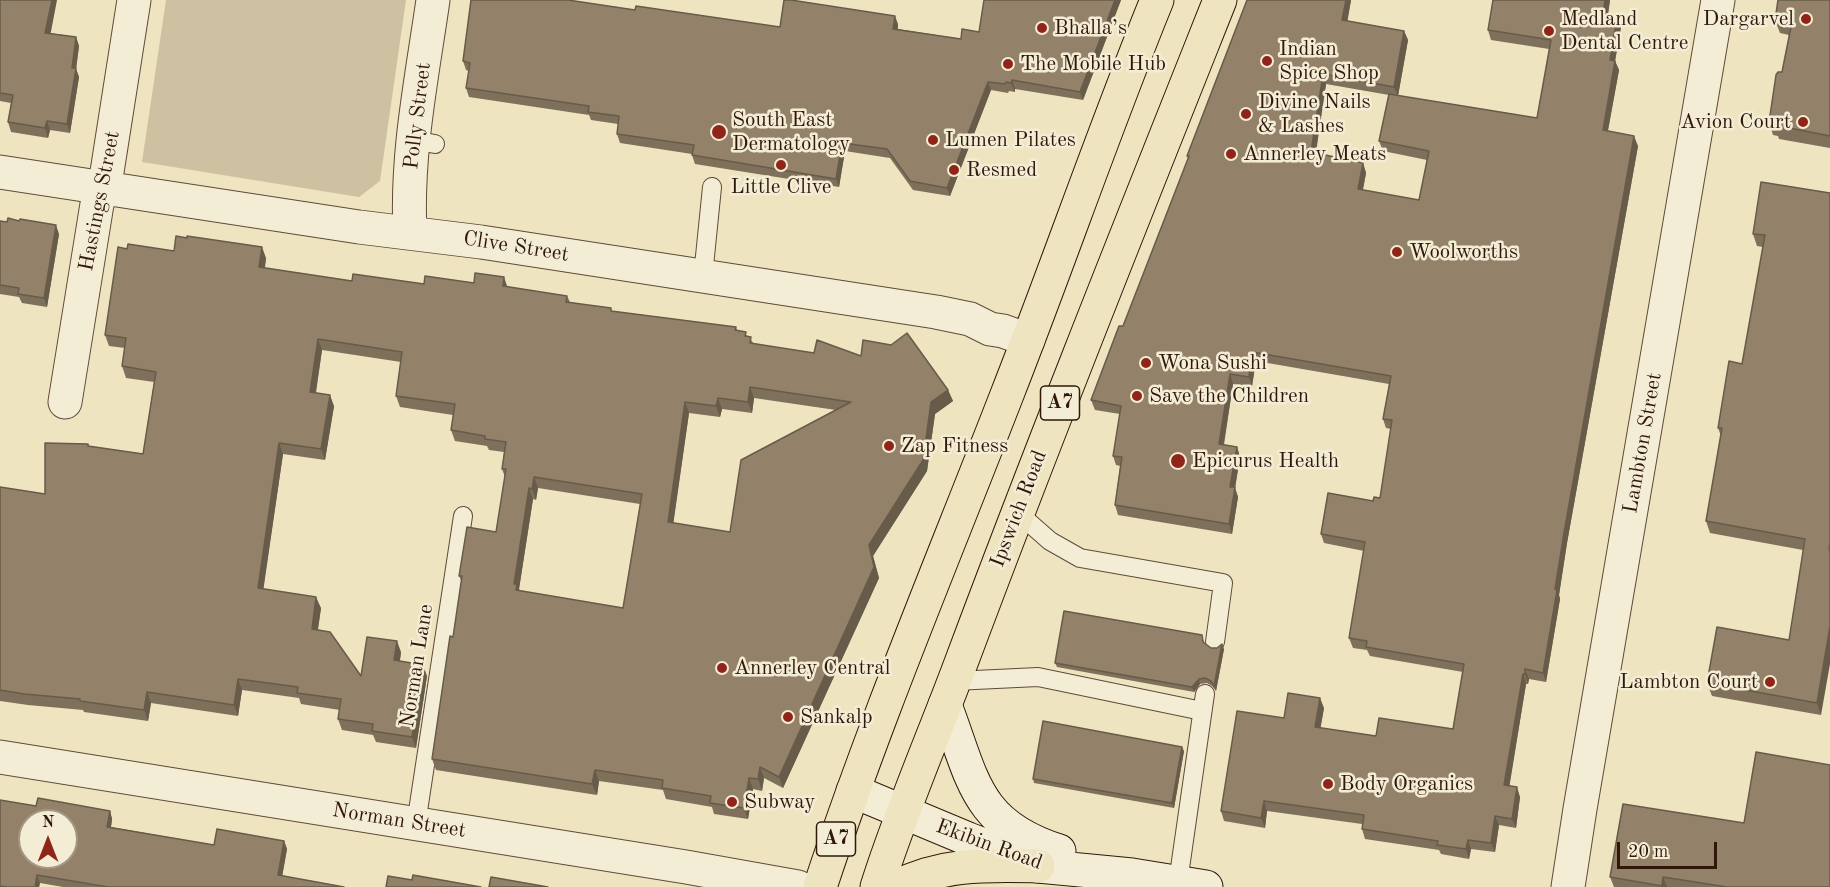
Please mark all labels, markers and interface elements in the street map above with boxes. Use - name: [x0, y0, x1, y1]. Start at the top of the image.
- place label: Medland Dental Centre: [1561, 6, 1688, 56]
- place label: Dargarvel: [1703, 6, 1794, 32]
- marker: Dargarvel: [1799, 12, 1813, 26]
- place label: Bhalla’s: [1054, 15, 1127, 41]
- marker: Bhalla’s: [1035, 21, 1049, 35]
- marker: Medland Dental Centre: [1542, 24, 1556, 38]
- place label: Indian Spice Shop: [1279, 36, 1379, 86]
- place label: The Mobile Hub: [1020, 51, 1166, 77]
- marker: Indian Spice Shop: [1260, 54, 1274, 68]
- marker: The Mobile Hub: [1001, 57, 1015, 71]
- street label: Polly Street: [399, 61, 437, 171]
- place label: Divine Nails & Lashes: [1258, 89, 1371, 139]
- place label: South East Dermatology: [732, 107, 850, 157]
- marker: Divine Nails & Lashes: [1239, 107, 1253, 121]
- place label: Avion Court: [1680, 109, 1791, 135]
- marker: Avion Court: [1796, 115, 1810, 129]
- marker: South East Dermatology: [710, 123, 728, 141]
- place label: Lumen Pilates: [945, 127, 1076, 153]
- street label: Hastings Street: [74, 129, 126, 273]
- marker: Lumen Pilates: [926, 133, 940, 147]
- place label: Annerley Meats: [1243, 141, 1386, 167]
- marker: Annerley Meats: [1224, 147, 1238, 161]
- place label: Resmed: [966, 157, 1037, 183]
- marker: Little Clive: [774, 158, 788, 172]
- marker: Resmed: [947, 163, 961, 177]
- place label: Little Clive: [731, 174, 831, 200]
- street label: Clive Street: [461, 226, 571, 268]
- place label: Woolworths: [1409, 239, 1518, 265]
- marker: Woolworths: [1390, 245, 1404, 259]
- place label: Wona Sushi: [1158, 350, 1267, 376]
- marker: Wona Sushi: [1139, 356, 1153, 370]
- street label: Lambton Street: [1618, 371, 1668, 515]
- place label: Save the Children: [1149, 383, 1309, 409]
- road number: A7: [1040, 386, 1080, 420]
- marker: Save the Children: [1130, 389, 1144, 403]
- place label: Zap Fitness: [901, 433, 1008, 459]
- marker: Zap Fitness: [882, 439, 896, 453]
- street label: Ipswich Road: [985, 447, 1053, 571]
- place label: Epicurus Health: [1192, 448, 1339, 474]
- marker: Epicurus Health: [1169, 452, 1187, 470]
- street label: Norman Lane: [395, 602, 439, 730]
- place label: Annerley Central: [734, 655, 890, 681]
- marker: Annerley Central: [715, 661, 729, 675]
- place label: Lambton Court: [1619, 669, 1758, 695]
- marker: Lambton Court: [1763, 675, 1777, 689]
- place label: Sankalp: [800, 704, 873, 730]
- marker: Sankalp: [781, 710, 795, 724]
- place label: Body Organics: [1340, 771, 1473, 797]
- marker: Body Organics: [1321, 777, 1335, 791]
- place label: Subway: [744, 789, 815, 815]
- marker: Subway: [725, 795, 739, 809]
- street label: Norman Street: [330, 798, 468, 844]
- north arrow: [18, 809, 78, 869]
- street label: Ekibin Road: [932, 814, 1046, 876]
- text: N: [42, 815, 54, 831]
- road number: A7: [816, 822, 856, 856]
- scale bar: [1620, 830, 1720, 868]
- text: 20 m: [1628, 843, 1668, 861]

